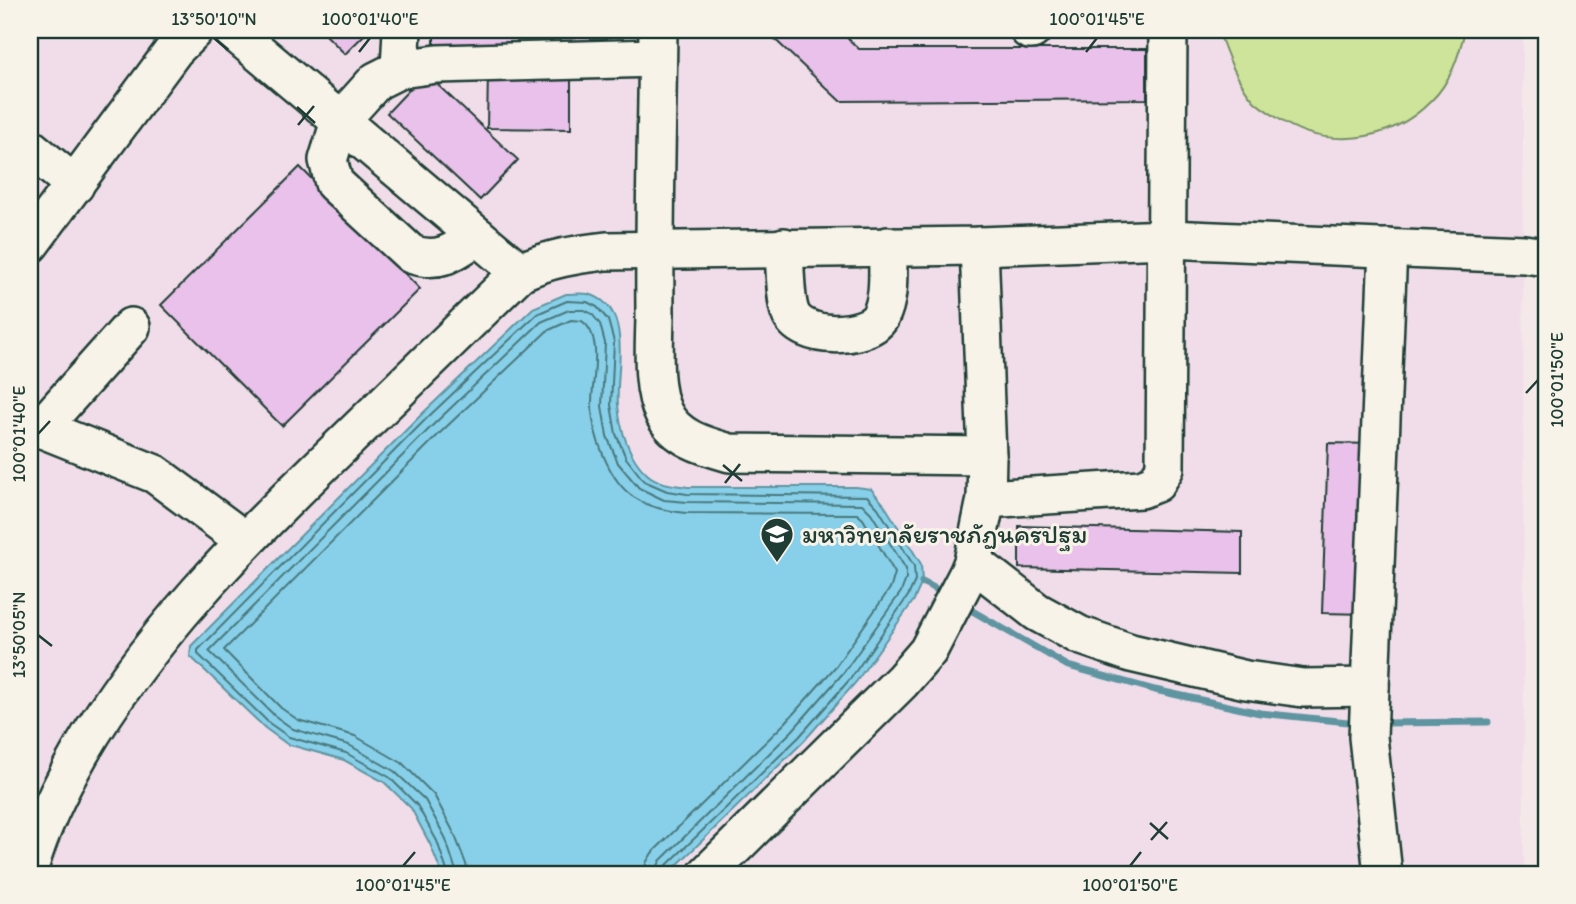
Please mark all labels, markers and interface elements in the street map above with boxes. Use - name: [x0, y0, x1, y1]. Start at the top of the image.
- text: 13°50'10"N: [171, 8, 257, 30]
- text: 100°01'40"E: [321, 8, 419, 30]
- text: 100°01'45"E: [1049, 8, 1145, 30]
- text: 100°01'50"E: [1546, 332, 1568, 428]
- text: 100°01'40"E: [8, 385, 30, 483]
- school or university icon: มหาวิทยาลัยราชภัฏนครปฐม: [758, 515, 796, 564]
- place label: มหาวิทยาลัยราชภัฏนครปฐม: [802, 518, 1087, 552]
- text: 13°50'05"N: [8, 592, 30, 678]
- text: 100°01'45"E: [355, 874, 451, 896]
- text: 100°01'50"E: [1082, 874, 1178, 896]

